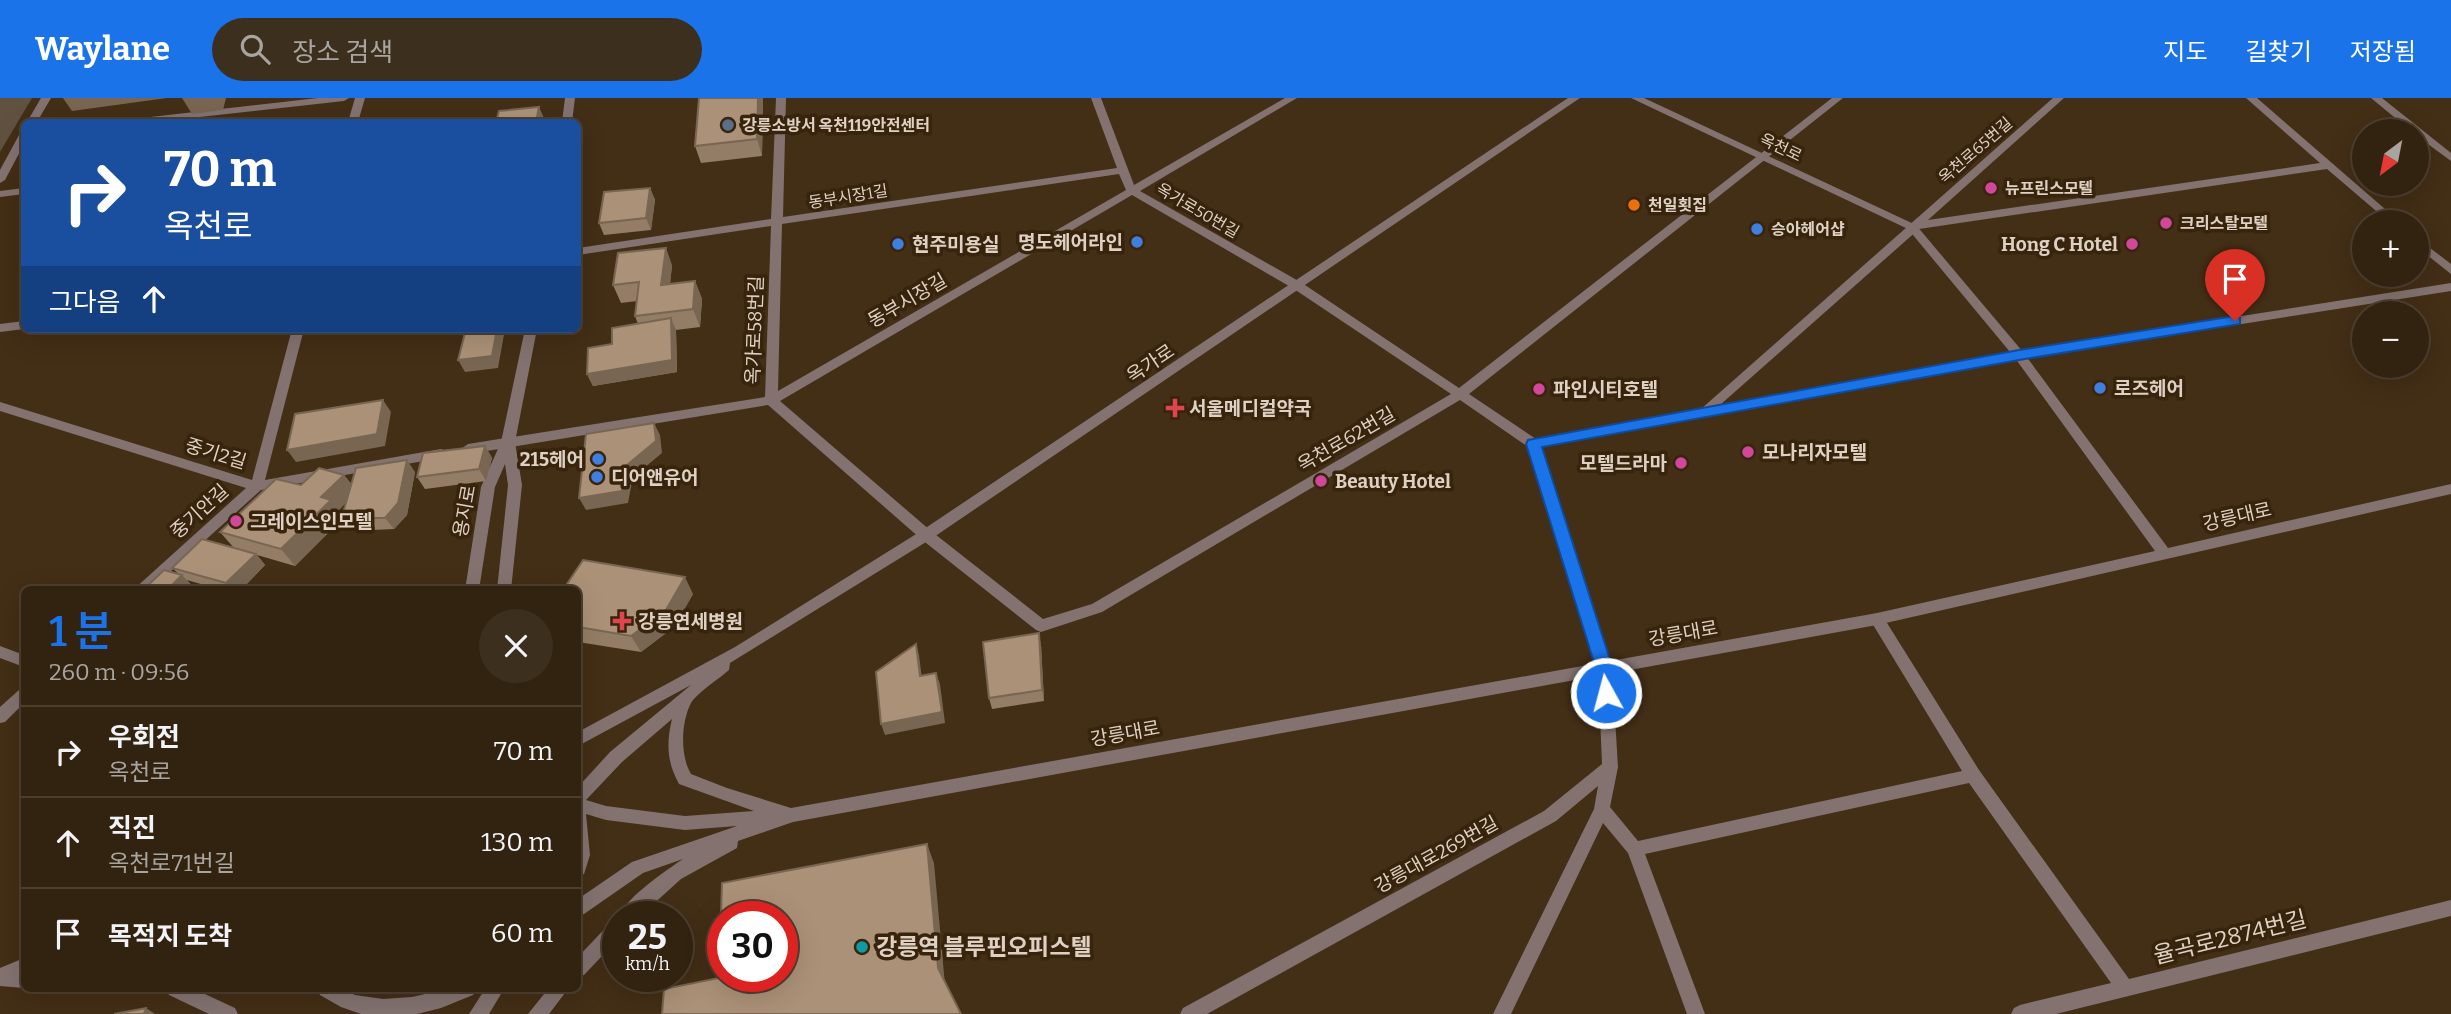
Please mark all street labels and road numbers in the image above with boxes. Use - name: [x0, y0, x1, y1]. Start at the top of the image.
- street label: 옥천로65번길: [1935, 113, 2016, 187]
- street label: 옥천로: [1757, 130, 1805, 166]
- street label: 옥가로50번길: [1153, 179, 1243, 242]
- street label: 동부시장1길: [807, 181, 889, 212]
- street label: 동부시장길: [864, 269, 951, 332]
- street label: 옥가로58번길: [741, 275, 768, 385]
- street label: 옥가로: [1122, 339, 1178, 388]
- street label: 옥천로62번길: [1293, 402, 1399, 477]
- street label: 중기2길: [182, 433, 249, 474]
- street label: 중기안길: [166, 479, 233, 543]
- street label: 용지로: [449, 483, 480, 539]
- street label: 강릉대로: [2200, 497, 2274, 536]
- street label: 강릉대로: [1647, 616, 1720, 651]
- street label: 강릉대로: [1089, 716, 1162, 751]
- street label: 강릉대로269번길: [1371, 811, 1502, 898]
- street label: 율곡로2874번길: [2151, 904, 2309, 970]

